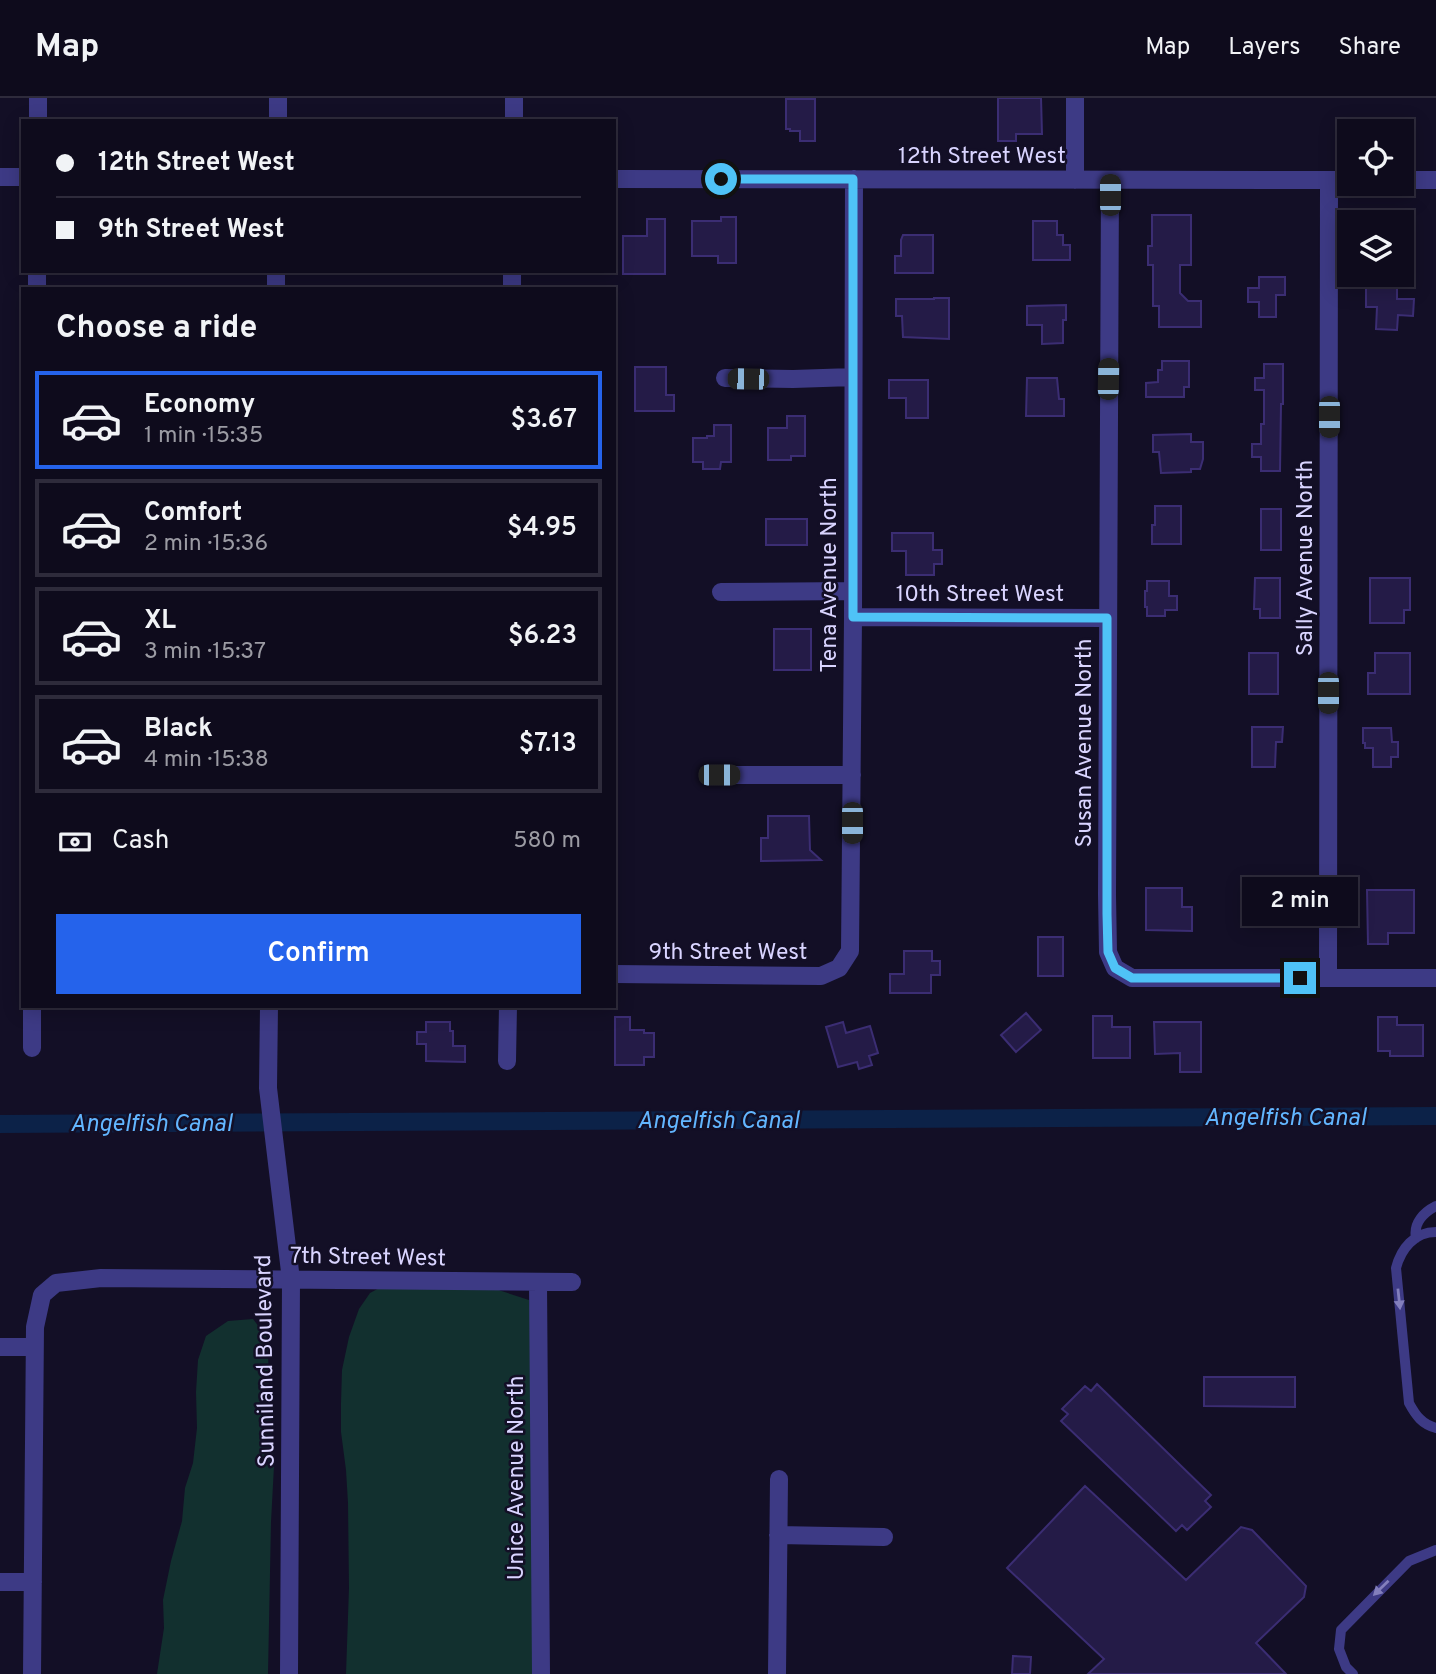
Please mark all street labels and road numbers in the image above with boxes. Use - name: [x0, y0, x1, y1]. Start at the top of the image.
- street label: 12th Street West: [898, 143, 1066, 172]
- street label: Sally Avenue North: [1292, 460, 1321, 656]
- street label: Tena Avenue North: [816, 477, 845, 673]
- street label: 10th Street West: [896, 581, 1064, 610]
- street label: Susan Avenue North: [1071, 639, 1100, 847]
- street label: 9th Street West: [649, 939, 807, 968]
- street label: 7th Street West: [290, 1243, 446, 1274]
- street label: Sunniland Boulevard: [250, 1254, 283, 1468]
- street label: Unice Avenue North: [503, 1376, 532, 1581]

